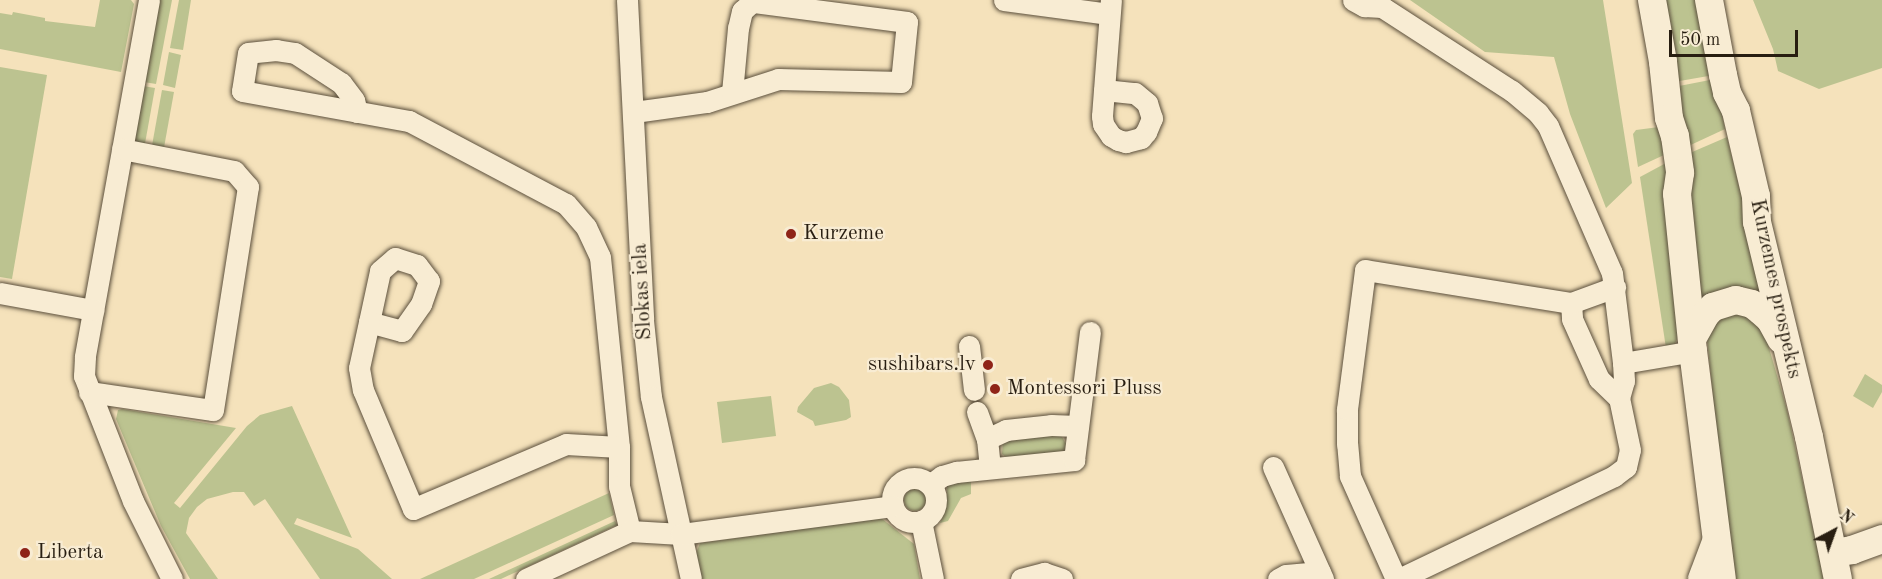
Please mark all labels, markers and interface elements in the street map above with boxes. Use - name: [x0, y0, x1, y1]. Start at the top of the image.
- scale bar: [1672, 18, 1801, 56]
- text: 50 m: [1680, 31, 1720, 49]
- street label: Kurzemes prospekts: [1744, 197, 1806, 381]
- place label: Kurzeme: [803, 221, 884, 247]
- marker: Kurzeme: [784, 227, 798, 241]
- street label: Slokas iela: [628, 243, 658, 341]
- place label: sushibars.lv: [868, 352, 976, 378]
- marker: sushibars.lv: [981, 358, 995, 372]
- place label: Montessori Pluss: [1007, 376, 1162, 402]
- marker: Montessori Pluss: [988, 382, 1002, 396]
- north arrow: [1804, 501, 1864, 561]
- text: N: [1836, 507, 1856, 527]
- place label: Liberta: [37, 540, 103, 566]
- marker: Liberta: [18, 546, 32, 560]

